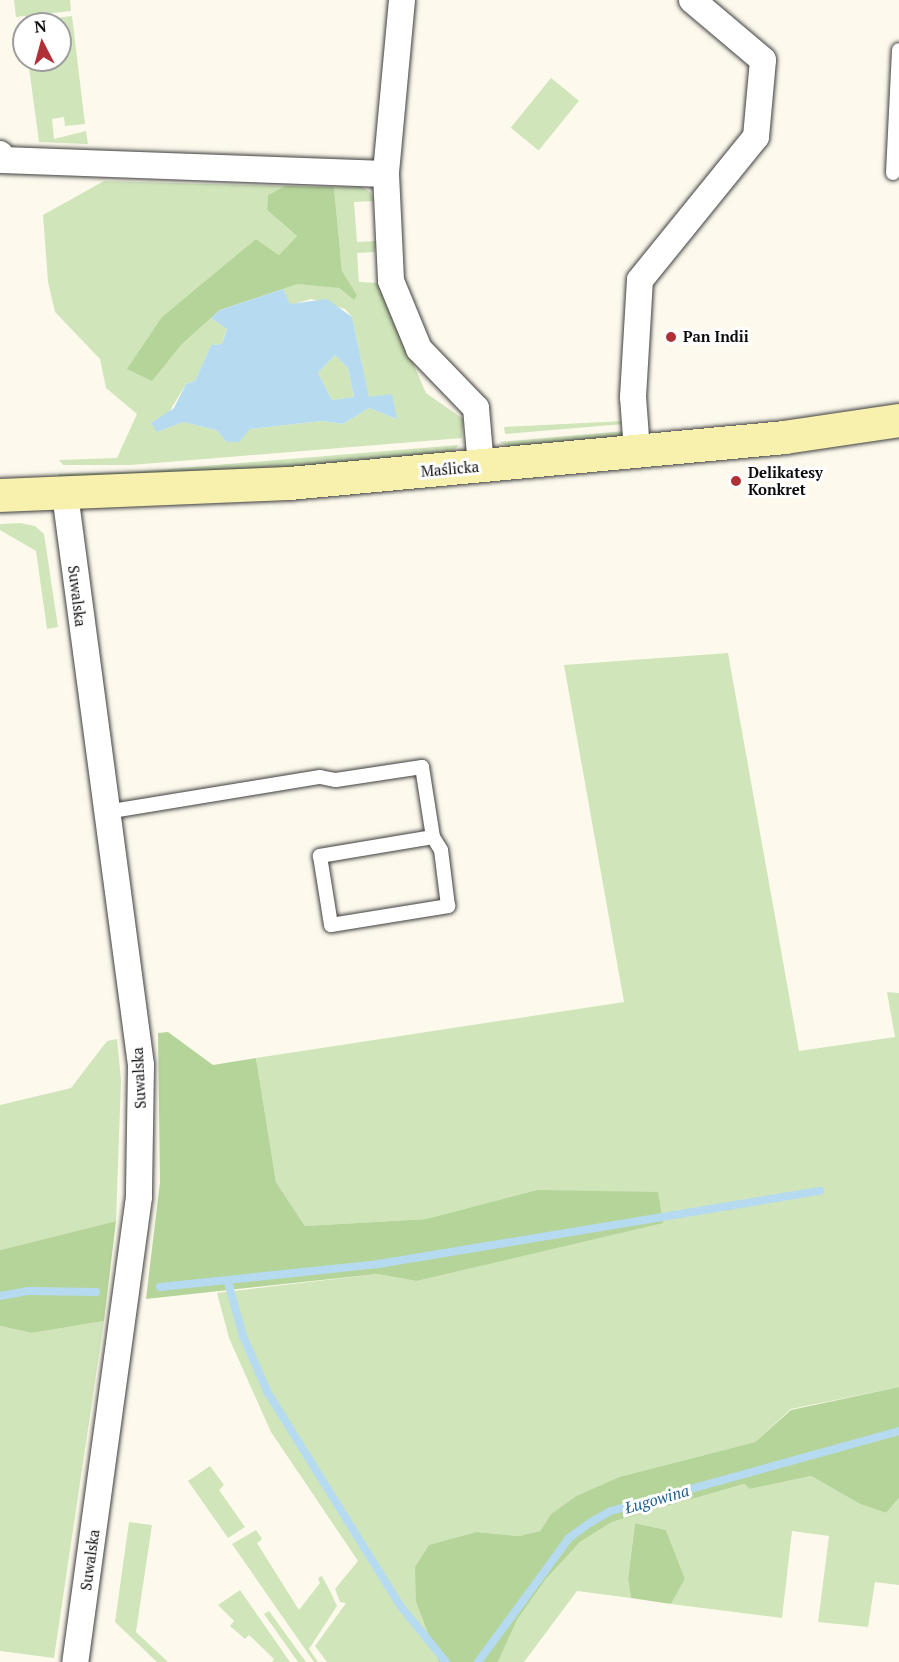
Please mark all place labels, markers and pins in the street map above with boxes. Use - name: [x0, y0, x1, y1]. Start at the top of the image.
- place label: Pan Indii: [683, 328, 749, 346]
- marker: Pan Indii: [664, 330, 678, 344]
- place label: Delikatesy Konkret: [748, 463, 823, 498]
- marker: Delikatesy Konkret: [729, 474, 743, 488]

